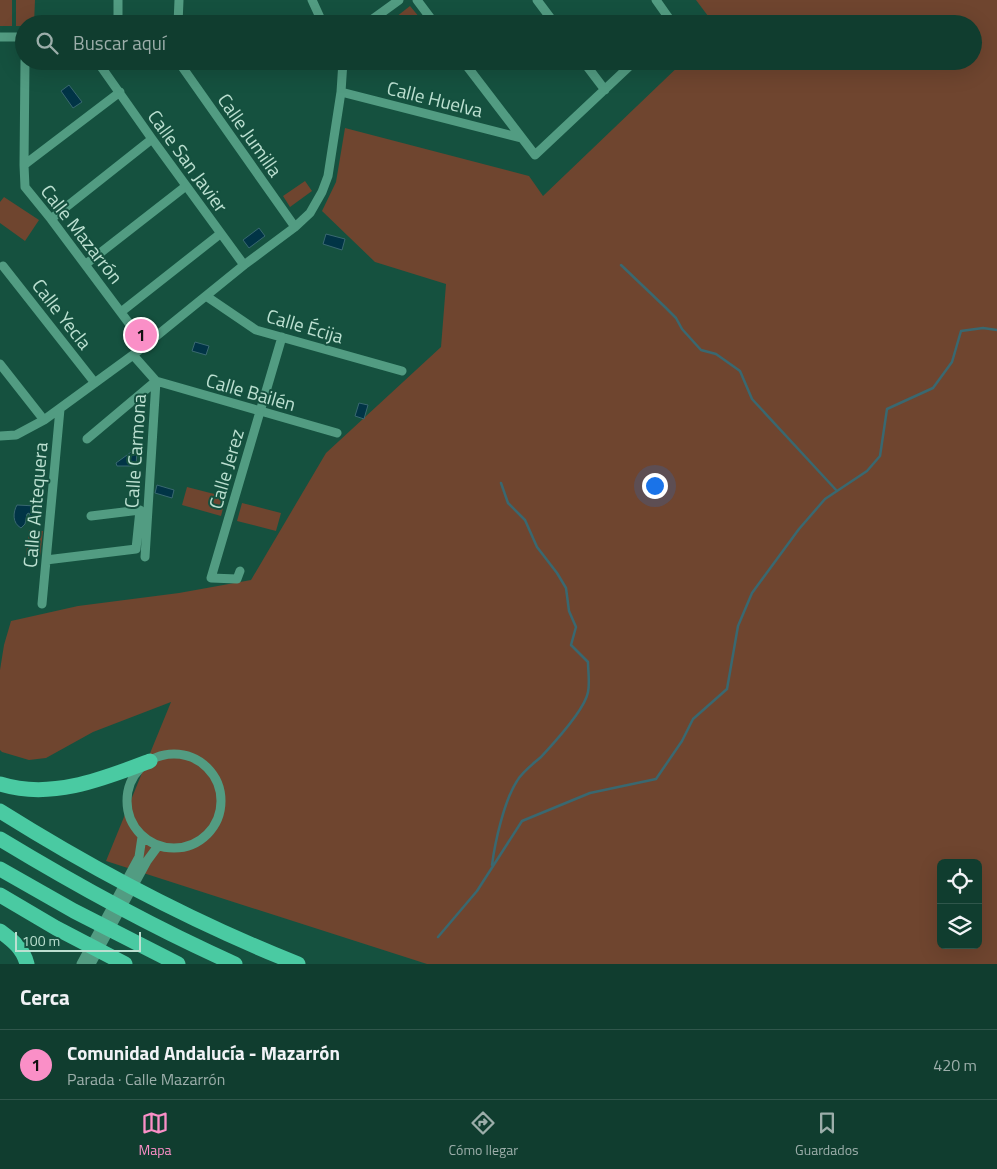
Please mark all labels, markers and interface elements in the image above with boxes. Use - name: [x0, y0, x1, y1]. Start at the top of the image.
- search box: [15, 15, 982, 70]
- text: Buscar aquí: [73, 28, 166, 57]
- icon: search: [33, 29, 61, 57]
- street label: Calle Huelva: [384, 73, 487, 125]
- street label: Calle Jumilla: [211, 87, 290, 183]
- street label: Calle San Javier: [141, 103, 236, 219]
- street label: Calle Mazarrón: [34, 178, 131, 290]
- street label: Calle Yecla: [25, 272, 100, 356]
- street label: Calle Écija: [263, 301, 348, 350]
- pin: 1: [125, 316, 157, 354]
- street label: Calle Bailén: [203, 365, 299, 418]
- street label: Calle Carmona: [116, 392, 153, 509]
- street label: Calle Jerez: [200, 425, 251, 512]
- street label: Calle Antequera: [15, 441, 54, 569]
- your location: [642, 473, 668, 499]
- map controls: [937, 859, 982, 949]
- button: locate: [937, 859, 982, 904]
- button: layers: [937, 904, 982, 949]
- scale bar: [15, 929, 141, 952]
- text: 100 m: [22, 930, 60, 951]
- text: Cerca: [20, 981, 70, 1013]
- text: Comunidad Andalucía - Mazarrón: [67, 1038, 340, 1067]
- text: 1: [32, 1053, 40, 1077]
- text: 420 m: [933, 1053, 977, 1077]
- text: Parada · Calle Mazarrón: [67, 1067, 225, 1091]
- tab: Mapa: [138, 1109, 172, 1160]
- tab: Cómo llegar: [449, 1109, 518, 1160]
- tab: Guardados: [795, 1109, 859, 1160]

